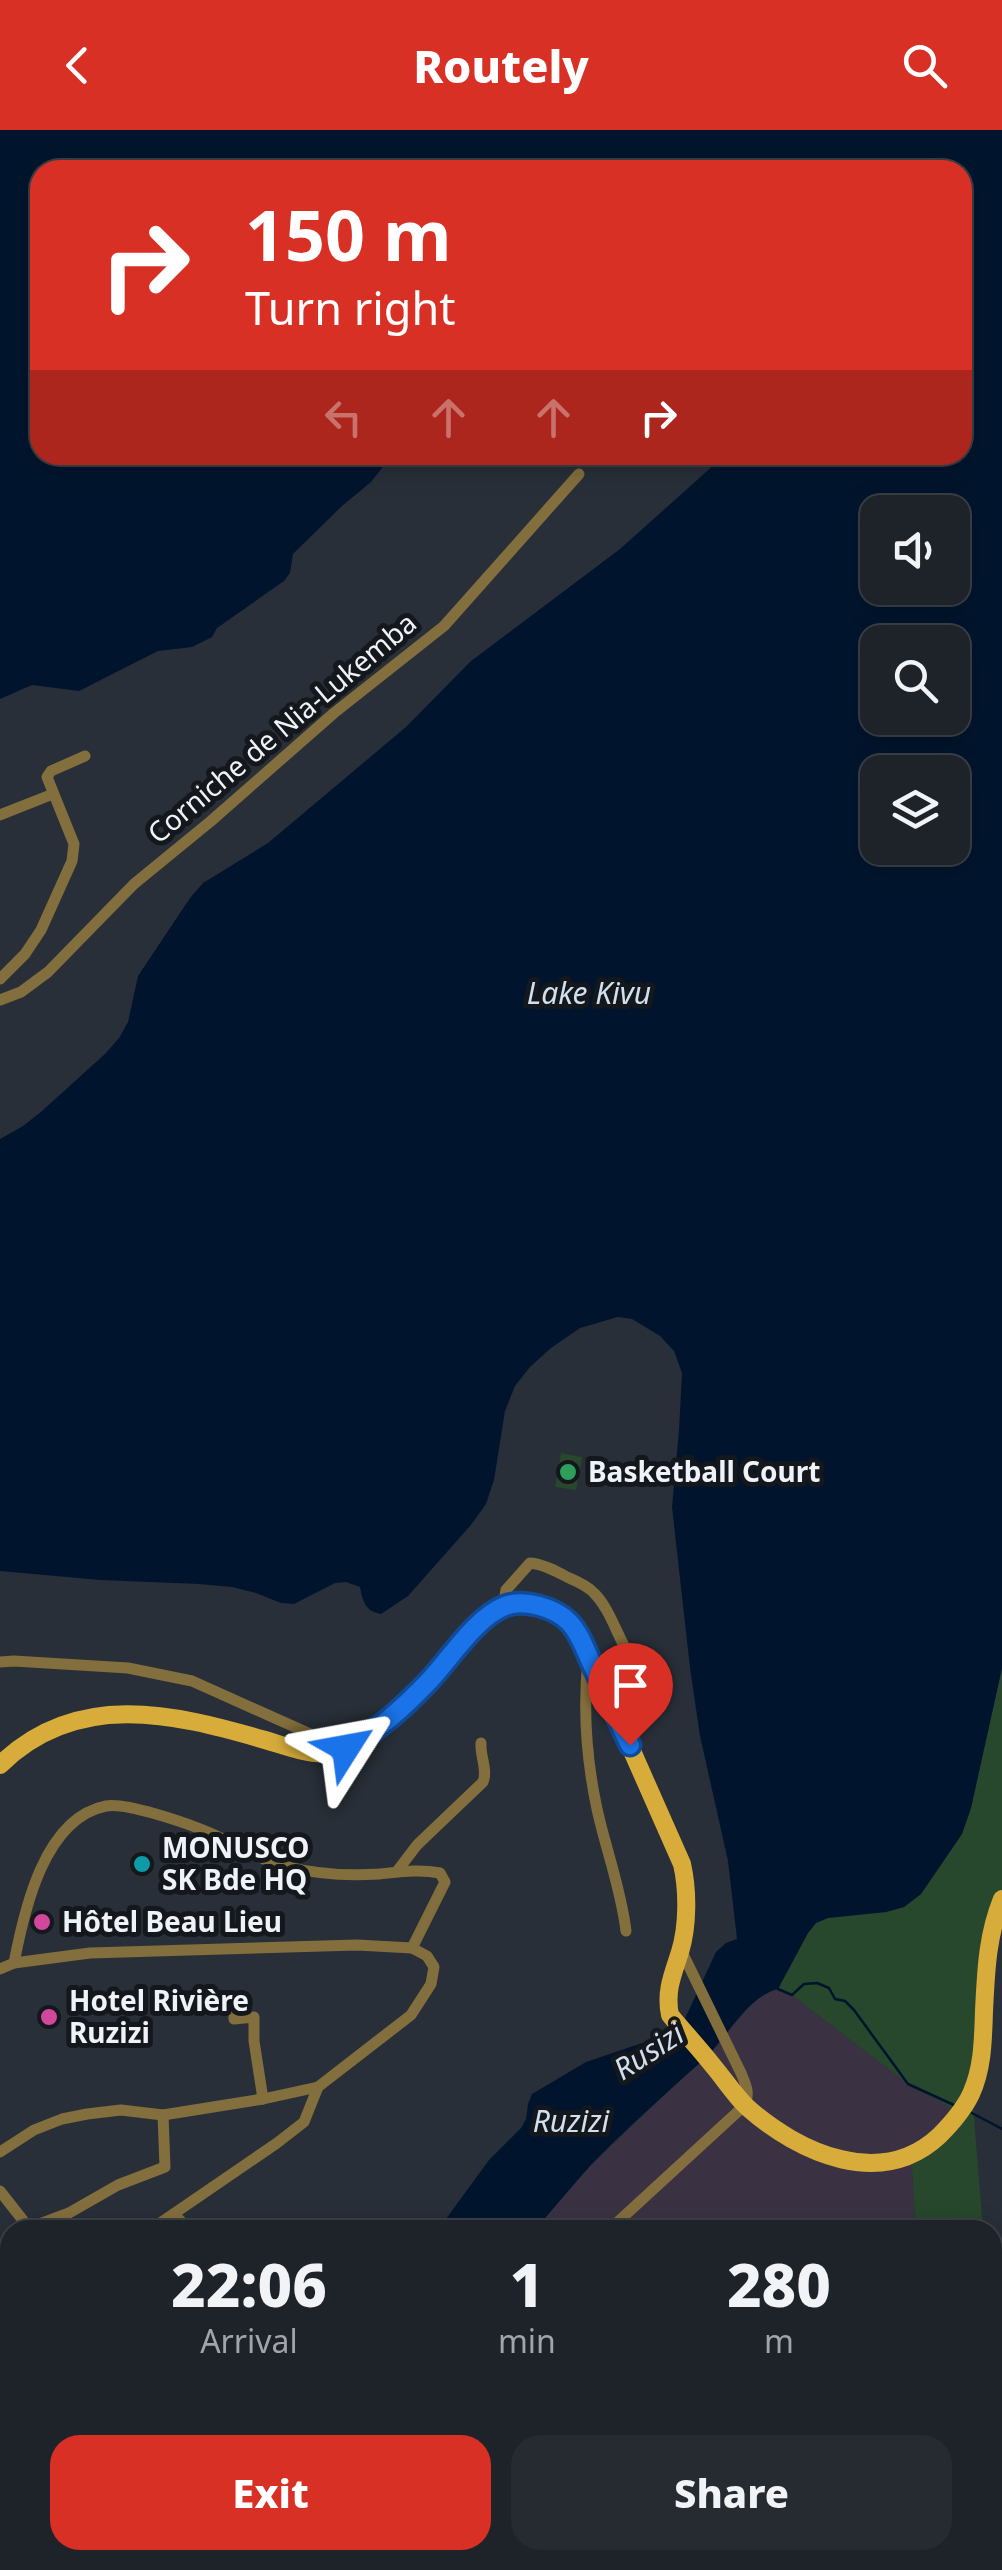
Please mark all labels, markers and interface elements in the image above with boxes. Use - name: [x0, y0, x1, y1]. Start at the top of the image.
- text: Routely: [413, 35, 589, 96]
- icon: back: [50, 38, 105, 93]
- icon: search: [897, 38, 952, 93]
- text: 150 m: [245, 186, 452, 282]
- icon: right: [80, 200, 210, 330]
- text: Turn right: [245, 277, 456, 338]
- icon: left: [316, 390, 371, 445]
- icon: ahead: [421, 390, 476, 445]
- icon: ahead: [526, 390, 581, 445]
- icon: right: [631, 390, 686, 445]
- map controls: [860, 495, 970, 865]
- button: sound: [860, 495, 970, 605]
- street label: Corniche de Nia-Lukemba: [139, 603, 424, 851]
- button: search: [860, 625, 970, 735]
- button: layers: [860, 755, 970, 865]
- water label: Lake Kivu: [527, 972, 651, 1013]
- place label: Basketball Court: [588, 1452, 820, 1490]
- marker: Basketball Court: [557, 1461, 579, 1483]
- pin: [588, 1643, 673, 1746]
- icon: arrive: [603, 1658, 658, 1713]
- position arrow: [294, 1696, 398, 1800]
- place label: MONUSCO SK Bde HQ: [162, 1828, 309, 1898]
- marker: MONUSCO SK Bde HQ: [131, 1853, 153, 1875]
- place label: Hôtel Beau Lieu: [62, 1902, 282, 1940]
- marker: Hôtel Beau Lieu: [31, 1911, 53, 1933]
- place label: Hotel Rivière Ruzizi: [69, 1981, 249, 2051]
- marker: Hotel Rivière Ruzizi: [38, 2006, 60, 2028]
- water label: Rusizi: [605, 2012, 692, 2089]
- water label: Ruzizi: [533, 2100, 611, 2141]
- text: 22:06: [171, 2243, 327, 2325]
- text: 1: [510, 2243, 544, 2325]
- text: 280: [727, 2243, 831, 2325]
- text: Arrival: [200, 2319, 298, 2362]
- text: min: [498, 2319, 556, 2362]
- text: m: [764, 2319, 794, 2362]
- button: Exit: [50, 2435, 491, 2550]
- button: Share: [511, 2435, 952, 2550]

